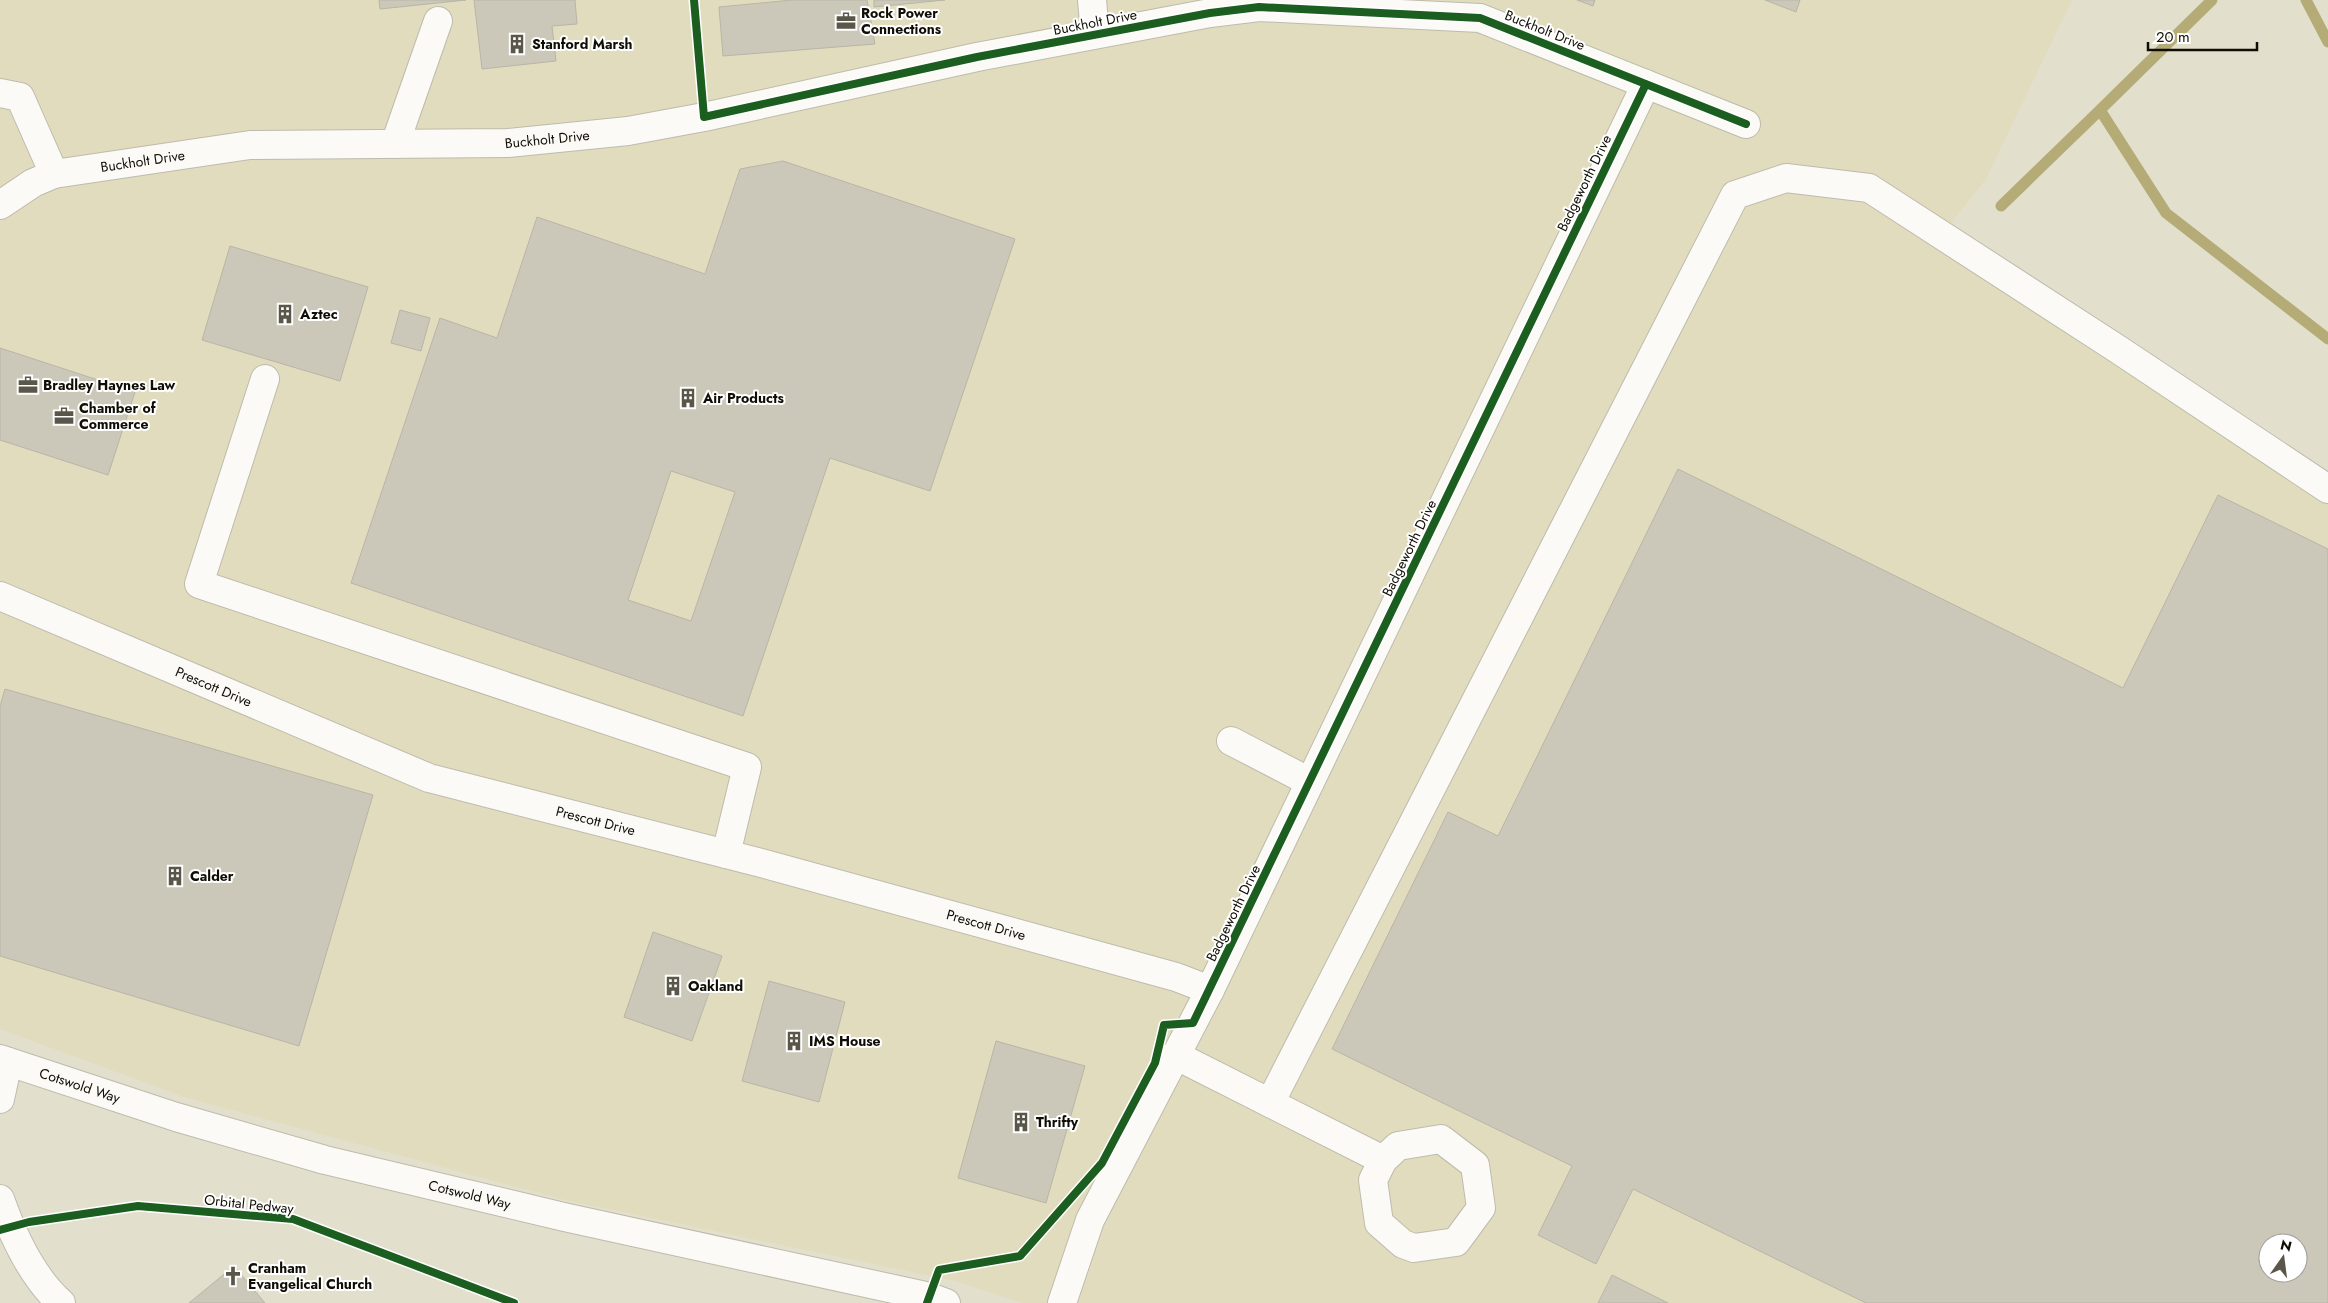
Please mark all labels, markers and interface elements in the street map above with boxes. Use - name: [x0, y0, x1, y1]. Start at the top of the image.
- place label: Rock Power Connections: [861, 3, 942, 39]
- street label: Buckholt Drive: [1051, 4, 1139, 40]
- street label: Buckholt Drive: [1502, 5, 1588, 55]
- office icon: Rock Power Connections: [835, 10, 857, 32]
- scale bar: [2148, 20, 2257, 52]
- text: 20 m: [2156, 26, 2190, 48]
- building icon: Stanford Marsh: [506, 33, 528, 55]
- place label: Stanford Marsh: [532, 34, 633, 54]
- street label: Buckholt Drive: [504, 125, 590, 153]
- street label: Badgeworth Drive: [1552, 131, 1616, 235]
- street label: Buckholt Drive: [99, 145, 186, 177]
- building icon: Aztec: [274, 303, 296, 325]
- place label: Aztec: [299, 304, 338, 324]
- office icon: Bradley Haynes Law: [17, 374, 39, 396]
- place label: Bradley Haynes Law: [43, 375, 176, 395]
- building icon: Air Products: [677, 387, 699, 409]
- place label: Air Products: [702, 388, 784, 408]
- place label: Chamber of Commerce: [79, 398, 157, 434]
- office icon: Chamber of Commerce: [53, 405, 75, 427]
- street label: Badgeworth Drive: [1377, 496, 1441, 600]
- street label: Prescott Drive: [172, 662, 255, 712]
- street label: Prescott Drive: [554, 801, 638, 840]
- street label: Badgeworth Drive: [1201, 861, 1265, 965]
- building icon: Calder: [164, 865, 186, 887]
- place label: Calder: [190, 866, 234, 886]
- street label: Prescott Drive: [944, 904, 1028, 945]
- building icon: Oakland: [662, 975, 684, 997]
- place label: Oakland: [688, 976, 743, 996]
- building icon: IMS House: [783, 1030, 805, 1052]
- place label: IMS House: [809, 1031, 881, 1051]
- street label: Cotswold Way: [37, 1063, 124, 1108]
- building icon: Thrifty: [1010, 1111, 1032, 1133]
- place label: Thrifty: [1036, 1112, 1079, 1132]
- street label: Cotswold Way: [426, 1175, 513, 1214]
- street label: Orbital Pedway: [203, 1189, 296, 1219]
- north arrow: [2258, 1233, 2308, 1283]
- text: N: [2278, 1234, 2294, 1256]
- place label: Cranham Evangelical Church: [248, 1258, 372, 1294]
- church icon: Cranham Evangelical Church: [222, 1265, 244, 1287]

